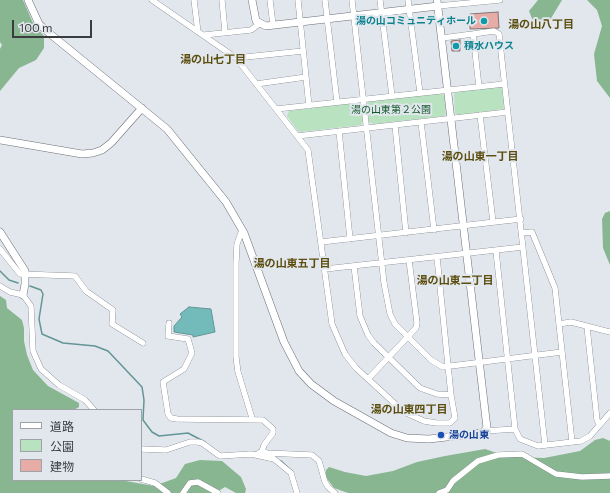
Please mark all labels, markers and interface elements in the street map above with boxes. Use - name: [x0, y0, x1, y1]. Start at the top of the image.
- scale bar: [14, 12, 94, 38]
- place label: 湯の山コミュニティホール: [356, 15, 476, 27]
- marker: 湯の山コミュニティホール: [479, 16, 489, 26]
- district label: 湯の山八丁目: [508, 17, 574, 31]
- text: 100 m: [19, 20, 53, 34]
- place label: 積水ハウス: [464, 40, 514, 52]
- marker: 積水ハウス: [451, 41, 461, 51]
- district label: 湯の山七丁目: [180, 52, 246, 66]
- park label: 湯の山東第２公園: [351, 104, 431, 116]
- district label: 湯の山東一丁目: [442, 149, 518, 163]
- district label: 湯の山東五丁目: [254, 256, 330, 270]
- district label: 湯の山東二丁目: [417, 273, 493, 287]
- district label: 湯の山東四丁目: [371, 402, 447, 416]
- legend: [12, 409, 142, 481]
- text: 道路: [50, 419, 74, 433]
- place label: 湯の山東: [449, 429, 489, 441]
- marker: 湯の山東: [436, 430, 446, 440]
- text: 公園: [50, 439, 74, 453]
- text: 建物: [50, 459, 74, 473]

